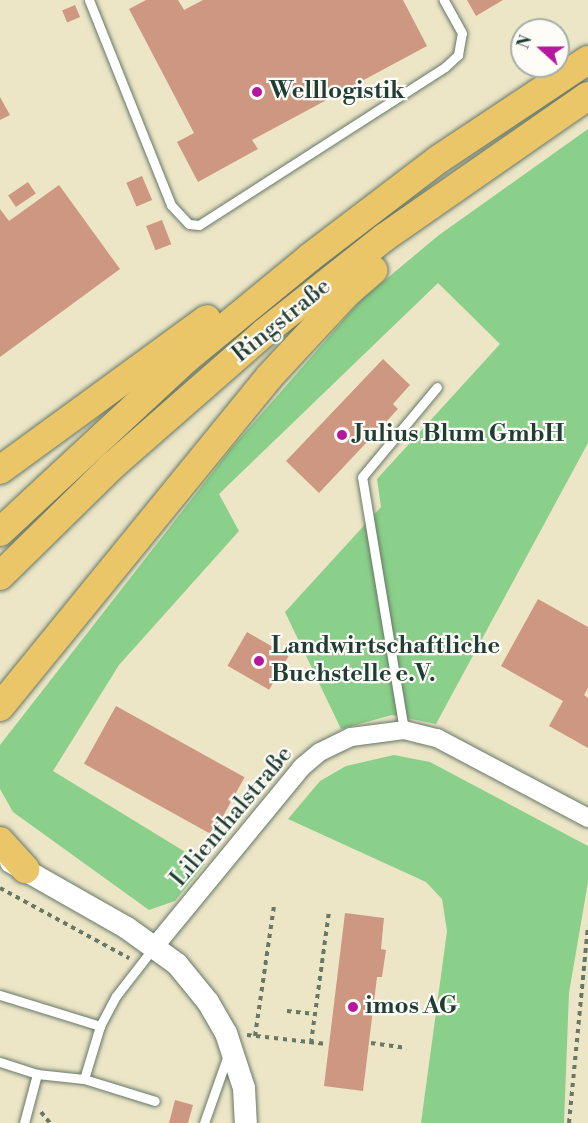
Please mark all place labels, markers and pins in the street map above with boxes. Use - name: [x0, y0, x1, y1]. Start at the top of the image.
- place label: Welllogistik: [269, 78, 405, 106]
- marker: Welllogistik: [250, 85, 264, 99]
- place label: Julius Blum GmbH: [354, 421, 564, 449]
- marker: Julius Blum GmbH: [335, 428, 349, 442]
- place label: Landwirtschaftliche Buchstelle e.V.: [271, 633, 500, 689]
- marker: Landwirtschaftliche Buchstelle e.V.: [252, 654, 266, 668]
- place label: imos AG: [365, 993, 458, 1021]
- marker: imos AG: [346, 1000, 360, 1014]

